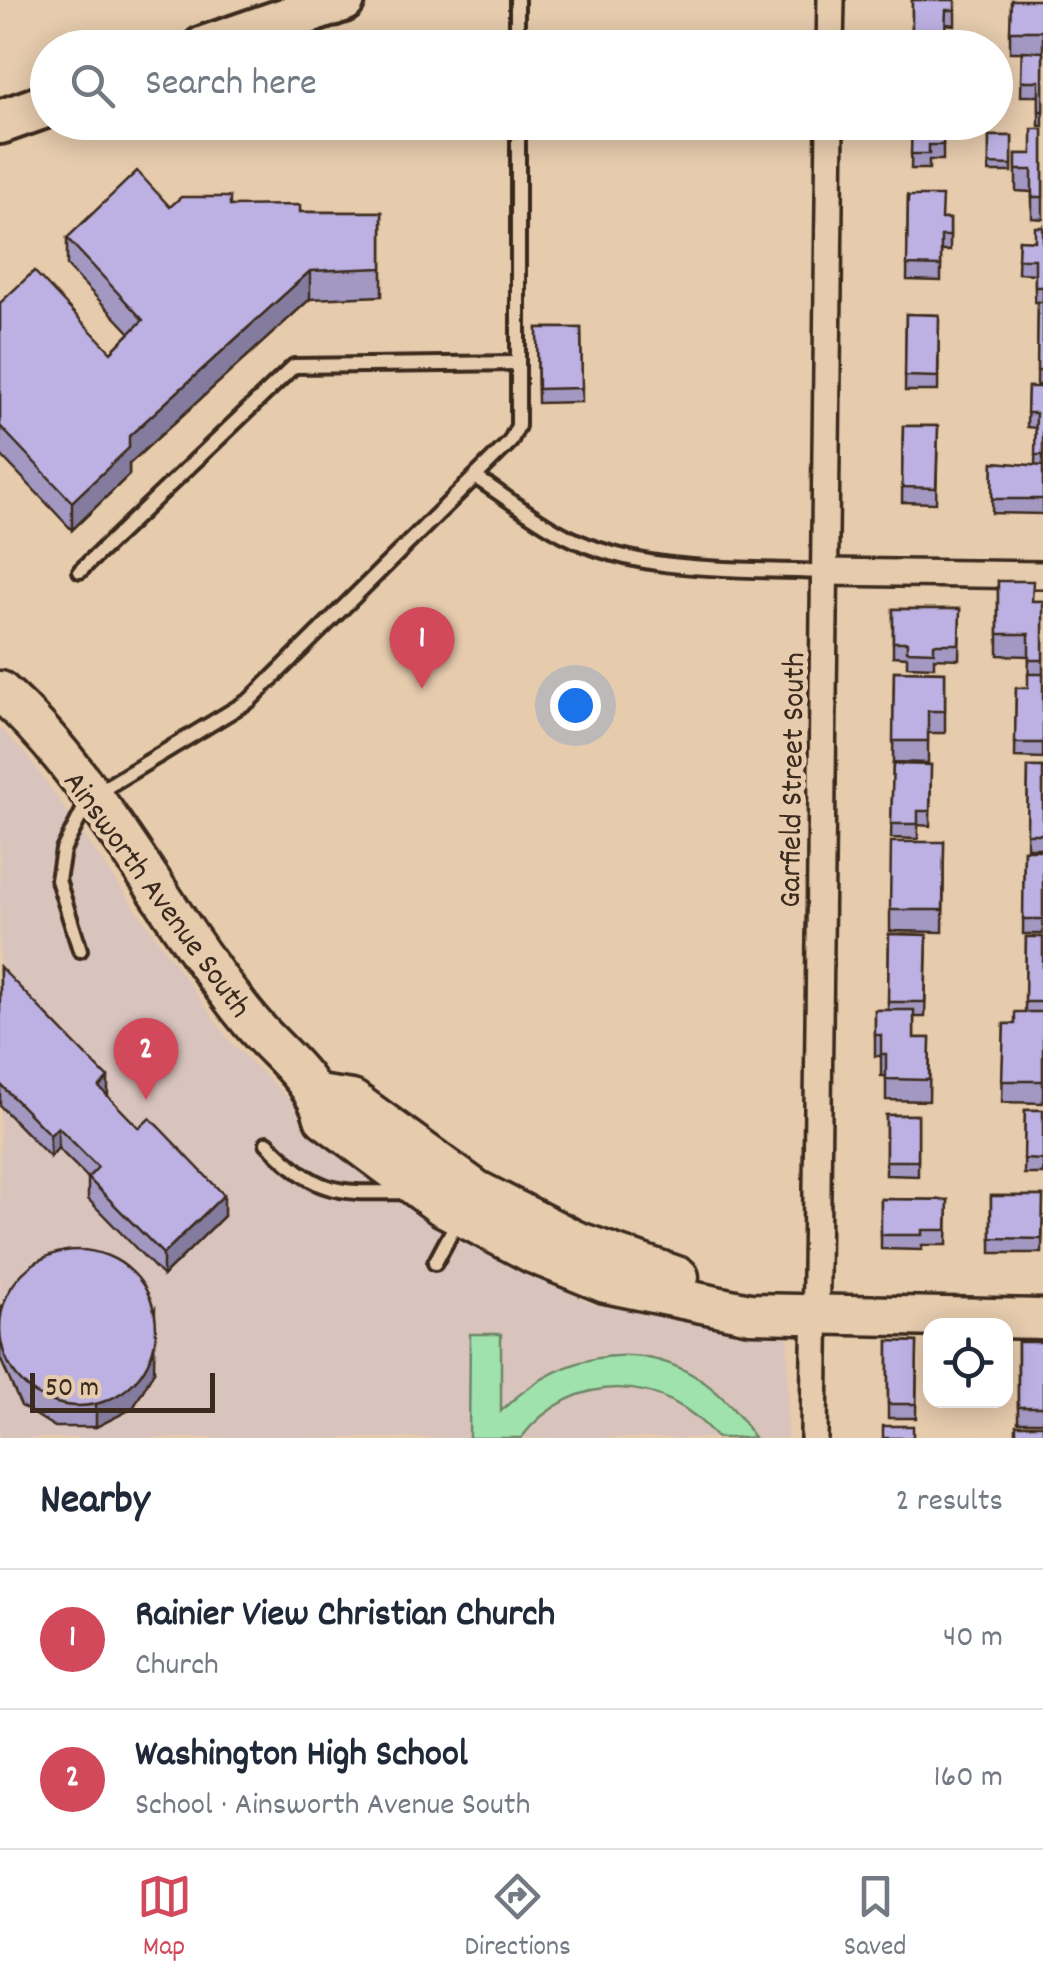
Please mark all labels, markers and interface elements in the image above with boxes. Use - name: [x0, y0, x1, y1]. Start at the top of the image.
- search box: [30, 30, 1013, 140]
- icon: search: [65, 58, 120, 113]
- text: Search here: [145, 58, 317, 113]
- pin: 1: [390, 606, 454, 689]
- street label: Garfield Street South: [770, 652, 820, 908]
- your location: [550, 680, 601, 731]
- street label: Ainsworth Avenue South: [49, 763, 260, 1029]
- pin: 2: [114, 1018, 178, 1100]
- map controls: [923, 1318, 1013, 1408]
- button: locate: [923, 1318, 1013, 1408]
- scale bar: [30, 1368, 215, 1412]
- text: 50 m: [45, 1370, 99, 1410]
- text: Nearby: [40, 1473, 150, 1533]
- text: 2 results: [896, 1480, 1003, 1526]
- text: Rainier View Christian Church: [135, 1589, 555, 1644]
- text: 1: [69, 1616, 76, 1662]
- text: 40 m: [943, 1616, 1003, 1662]
- text: Church: [135, 1644, 219, 1690]
- text: Washington High School: [135, 1729, 468, 1784]
- text: 2: [66, 1756, 79, 1802]
- text: 160 m: [934, 1756, 1003, 1802]
- text: School · Ainsworth Avenue South: [135, 1784, 530, 1830]
- tab: Map: [137, 1869, 192, 1969]
- tab: Directions: [465, 1869, 571, 1969]
- tab: Saved: [844, 1869, 906, 1969]

